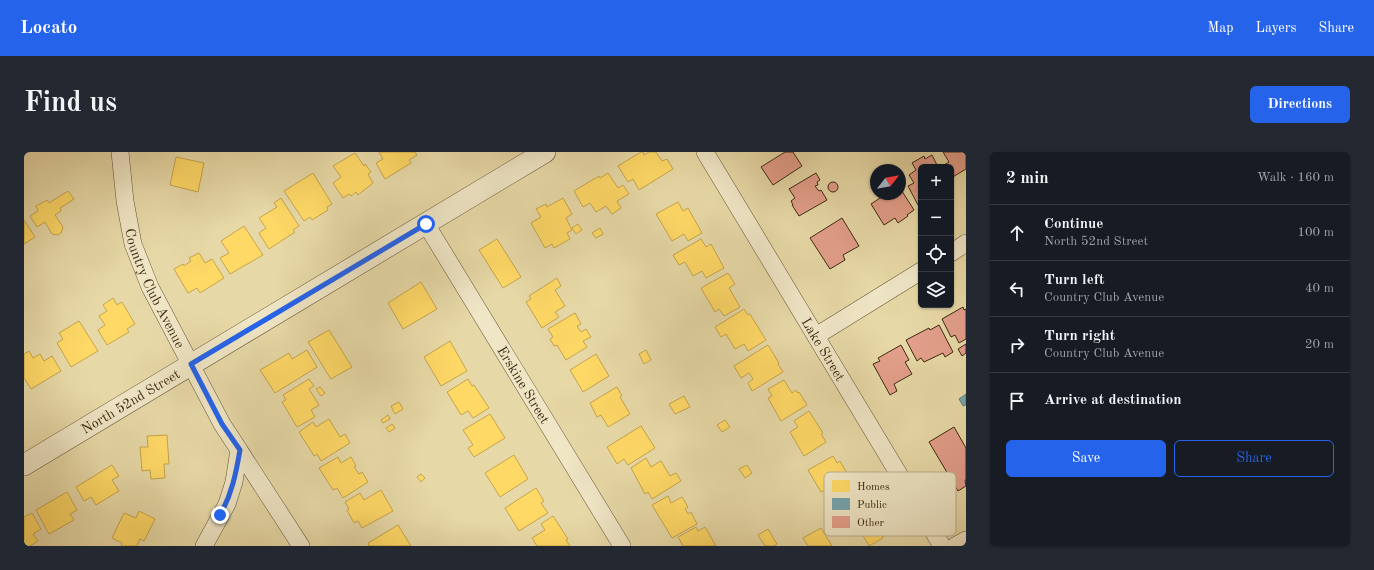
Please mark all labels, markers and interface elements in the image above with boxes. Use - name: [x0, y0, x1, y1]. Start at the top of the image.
- text: Locato: [20, 19, 77, 38]
- text: Map: [1208, 21, 1234, 35]
- text: Layers: [1256, 21, 1297, 35]
- text: Share: [1319, 21, 1354, 35]
- button: Directions: [1250, 86, 1350, 123]
- text: Find us: [24, 90, 117, 118]
- north arrow: [870, 164, 906, 200]
- map controls: [918, 164, 954, 308]
- button: +: [918, 164, 954, 200]
- text: 2 min: [1006, 170, 1049, 187]
- text: Walk · 160 m: [1257, 171, 1334, 184]
- button: −: [918, 200, 954, 236]
- route start: [417, 215, 435, 233]
- text: Continue: [1044, 217, 1103, 232]
- icon: ahead: [1006, 222, 1028, 244]
- text: 100 m: [1297, 226, 1334, 239]
- street label: Country Club Avenue: [122, 227, 187, 351]
- text: North 52nd Street: [1044, 235, 1148, 248]
- button: locate: [918, 236, 954, 272]
- button: layers: [918, 272, 954, 308]
- text: Turn left: [1044, 273, 1104, 288]
- icon: left: [1006, 278, 1028, 300]
- text: 40 m: [1305, 282, 1334, 295]
- text: Country Club Avenue: [1044, 291, 1164, 304]
- street label: Lake Street: [798, 316, 847, 384]
- text: Turn right: [1044, 329, 1115, 344]
- icon: right: [1006, 334, 1028, 356]
- text: 20 m: [1305, 338, 1334, 351]
- street label: Erskine Street: [494, 344, 552, 426]
- text: Country Club Avenue: [1044, 347, 1164, 360]
- street label: North 52nd Street: [79, 367, 183, 437]
- icon: arrive: [1006, 390, 1028, 412]
- text: Arrive at destination: [1044, 393, 1182, 408]
- button: Save: [1006, 440, 1166, 477]
- button: Share: [1174, 440, 1334, 477]
- legend: [824, 472, 956, 536]
- text: Homes: [857, 482, 890, 493]
- text: Public: [857, 500, 887, 511]
- route end: [211, 506, 229, 524]
- text: Other: [857, 518, 885, 529]

